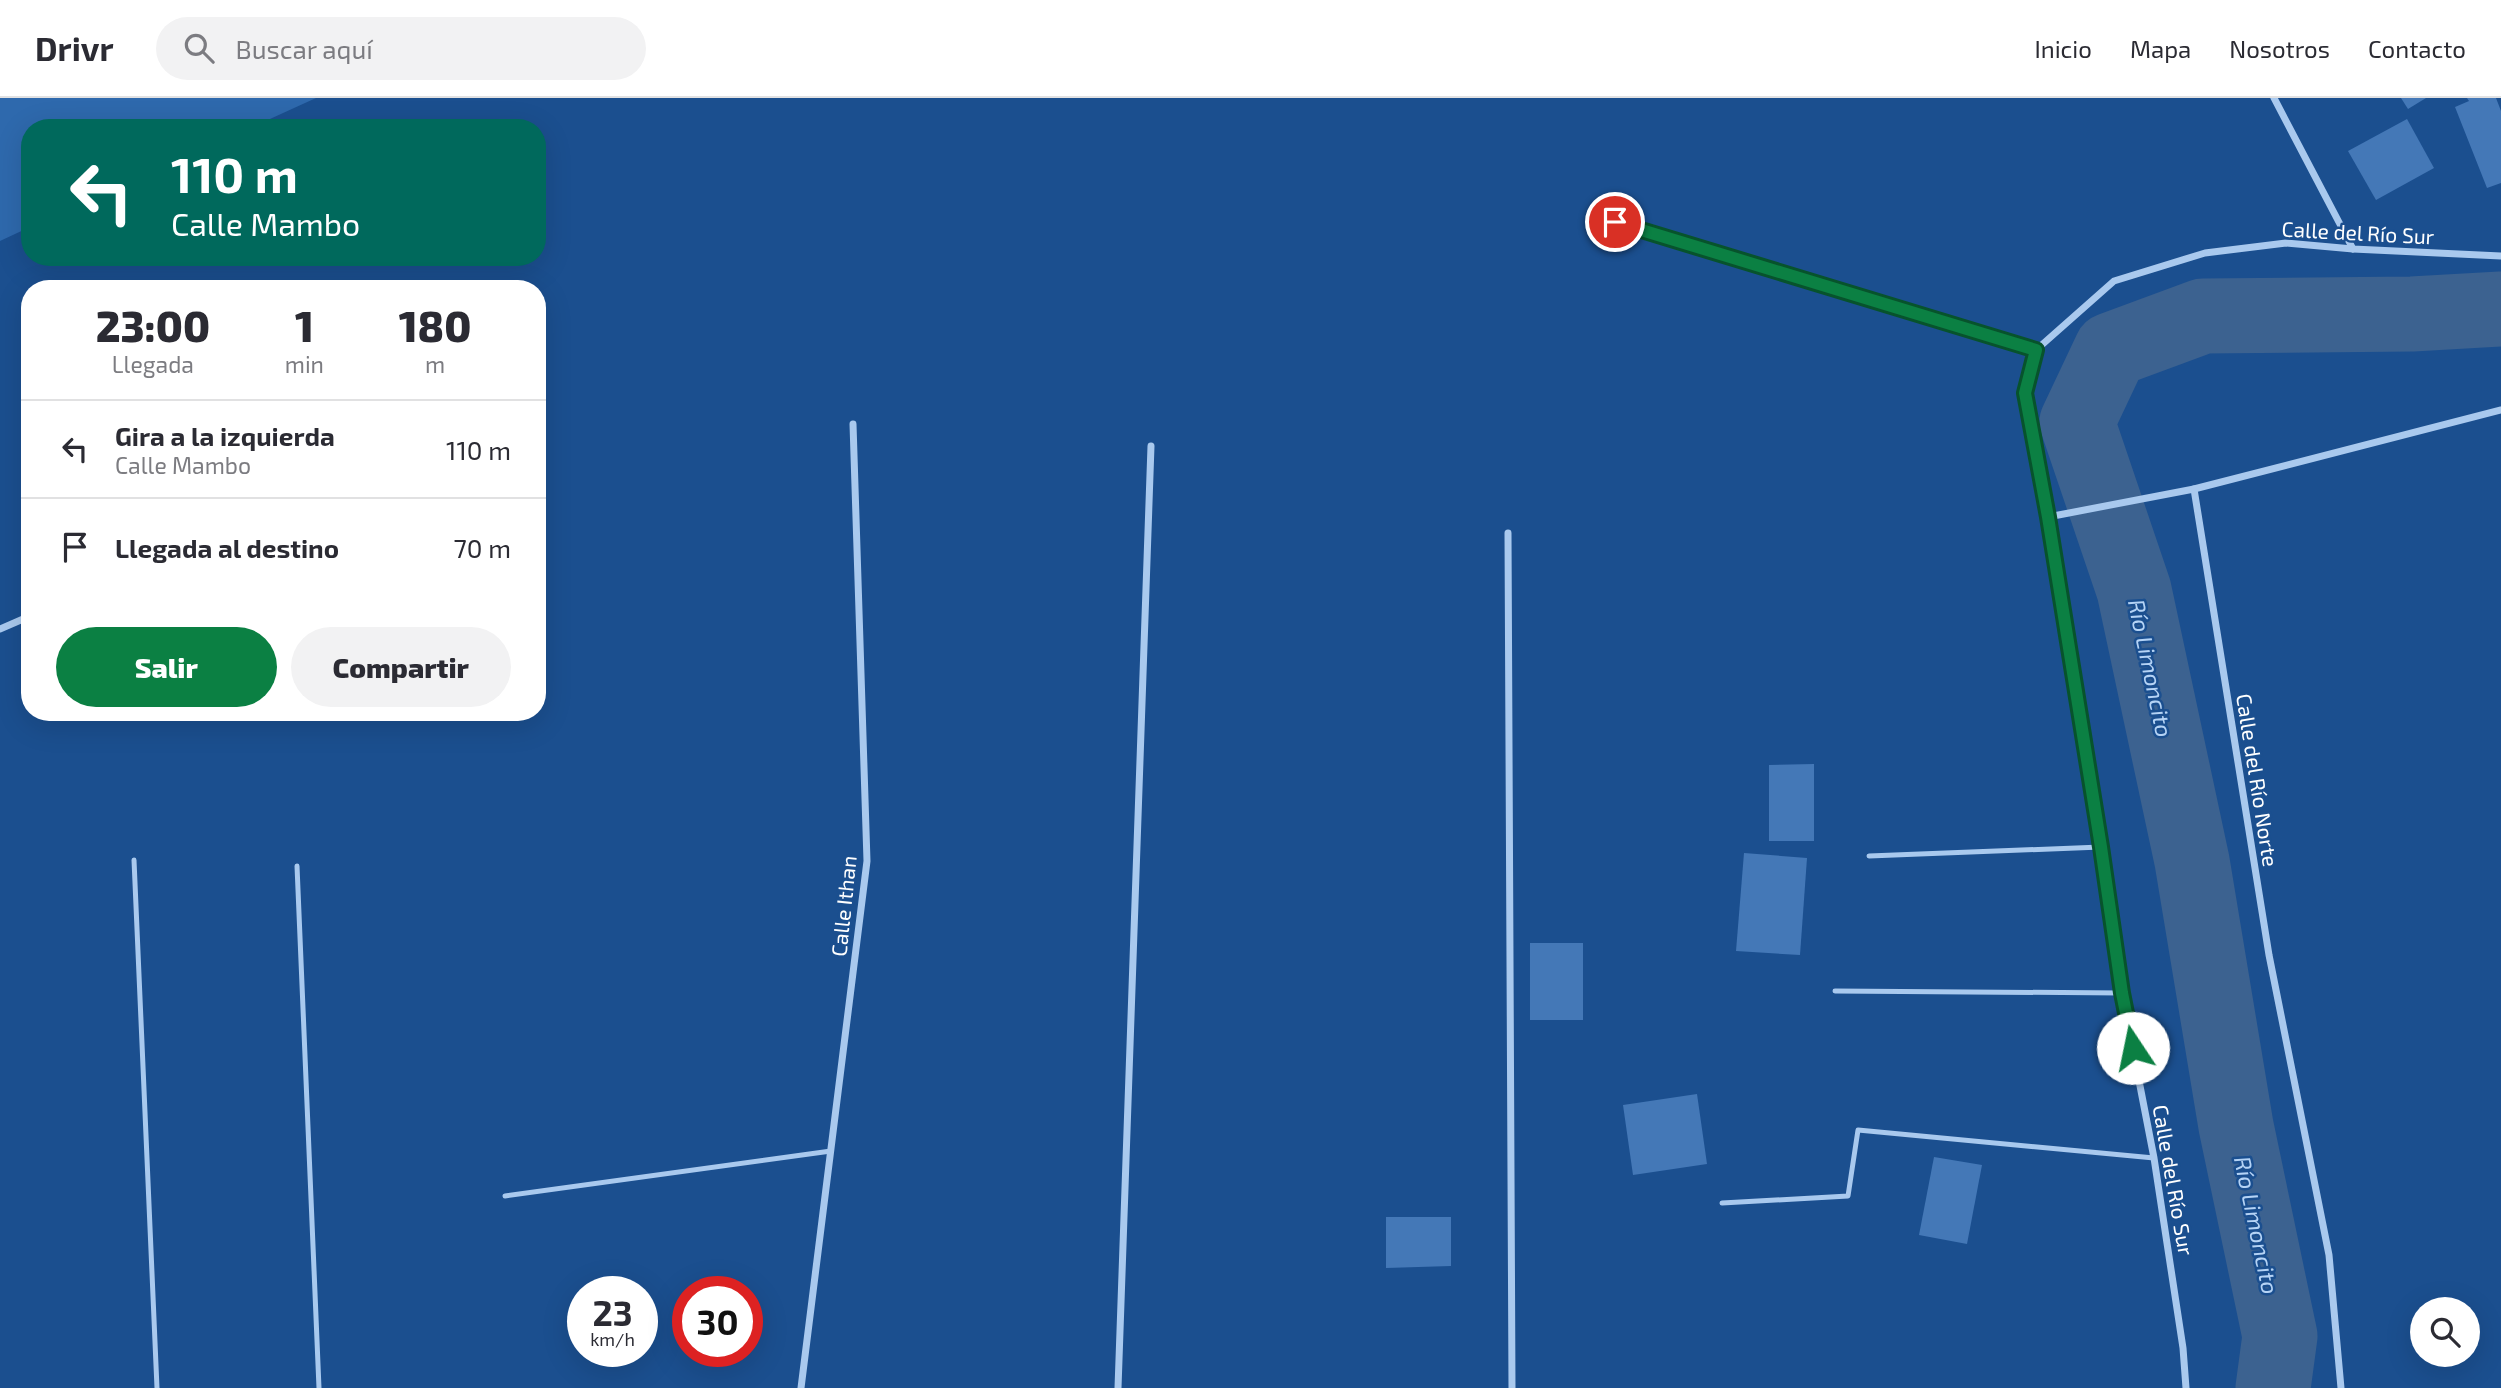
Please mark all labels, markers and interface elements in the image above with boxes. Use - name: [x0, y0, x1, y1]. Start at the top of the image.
- search box: [156, 17, 646, 80]
- text: Drivr: [35, 28, 114, 68]
- icon: search: [180, 29, 218, 67]
- text: Buscar aquí: [236, 33, 373, 64]
- text: Inicio: [2034, 34, 2092, 63]
- text: Mapa: [2130, 34, 2191, 63]
- text: Nosotros: [2229, 34, 2330, 63]
- text: Contacto: [2368, 34, 2466, 63]
- text: 110 m: [171, 144, 298, 203]
- icon: left: [56, 147, 147, 238]
- pin: [1585, 192, 1645, 252]
- icon: arrive: [1596, 203, 1634, 241]
- text: Calle Mambo: [171, 204, 360, 242]
- street label: Calle del Río Sur: [2281, 216, 2435, 249]
- text: 23:00: [96, 300, 210, 350]
- text: 1: [295, 300, 314, 350]
- text: 180: [399, 300, 471, 350]
- text: Llegada: [112, 350, 194, 378]
- text: min: [285, 350, 324, 378]
- text: m: [425, 350, 445, 378]
- text: Gira a la izquierda: [115, 420, 335, 451]
- icon: left: [56, 430, 94, 468]
- text: 110 m: [446, 434, 511, 465]
- text: Calle Mambo: [115, 451, 251, 479]
- icon: arrive: [56, 528, 94, 566]
- text: Llegada al destino: [115, 532, 339, 563]
- text: 70 m: [453, 532, 511, 563]
- water label: Río Limoncito: [2123, 597, 2179, 739]
- button: Salir: [56, 627, 277, 707]
- button: Compartir: [291, 627, 511, 707]
- street label: Calle del Río Norte: [2232, 692, 2284, 868]
- street label: Calle Ithan: [825, 854, 861, 958]
- position arrow: [2096, 1011, 2170, 1085]
- street label: Calle del Río Sur: [2148, 1103, 2200, 1258]
- water label: Río Limoncito: [2229, 1154, 2285, 1296]
- speed limit sign: 30: [672, 1276, 763, 1367]
- text: 23: [592, 1291, 633, 1333]
- map controls: [2410, 1297, 2480, 1367]
- button: search: [2410, 1297, 2480, 1367]
- text: km/h: [590, 1328, 635, 1350]

